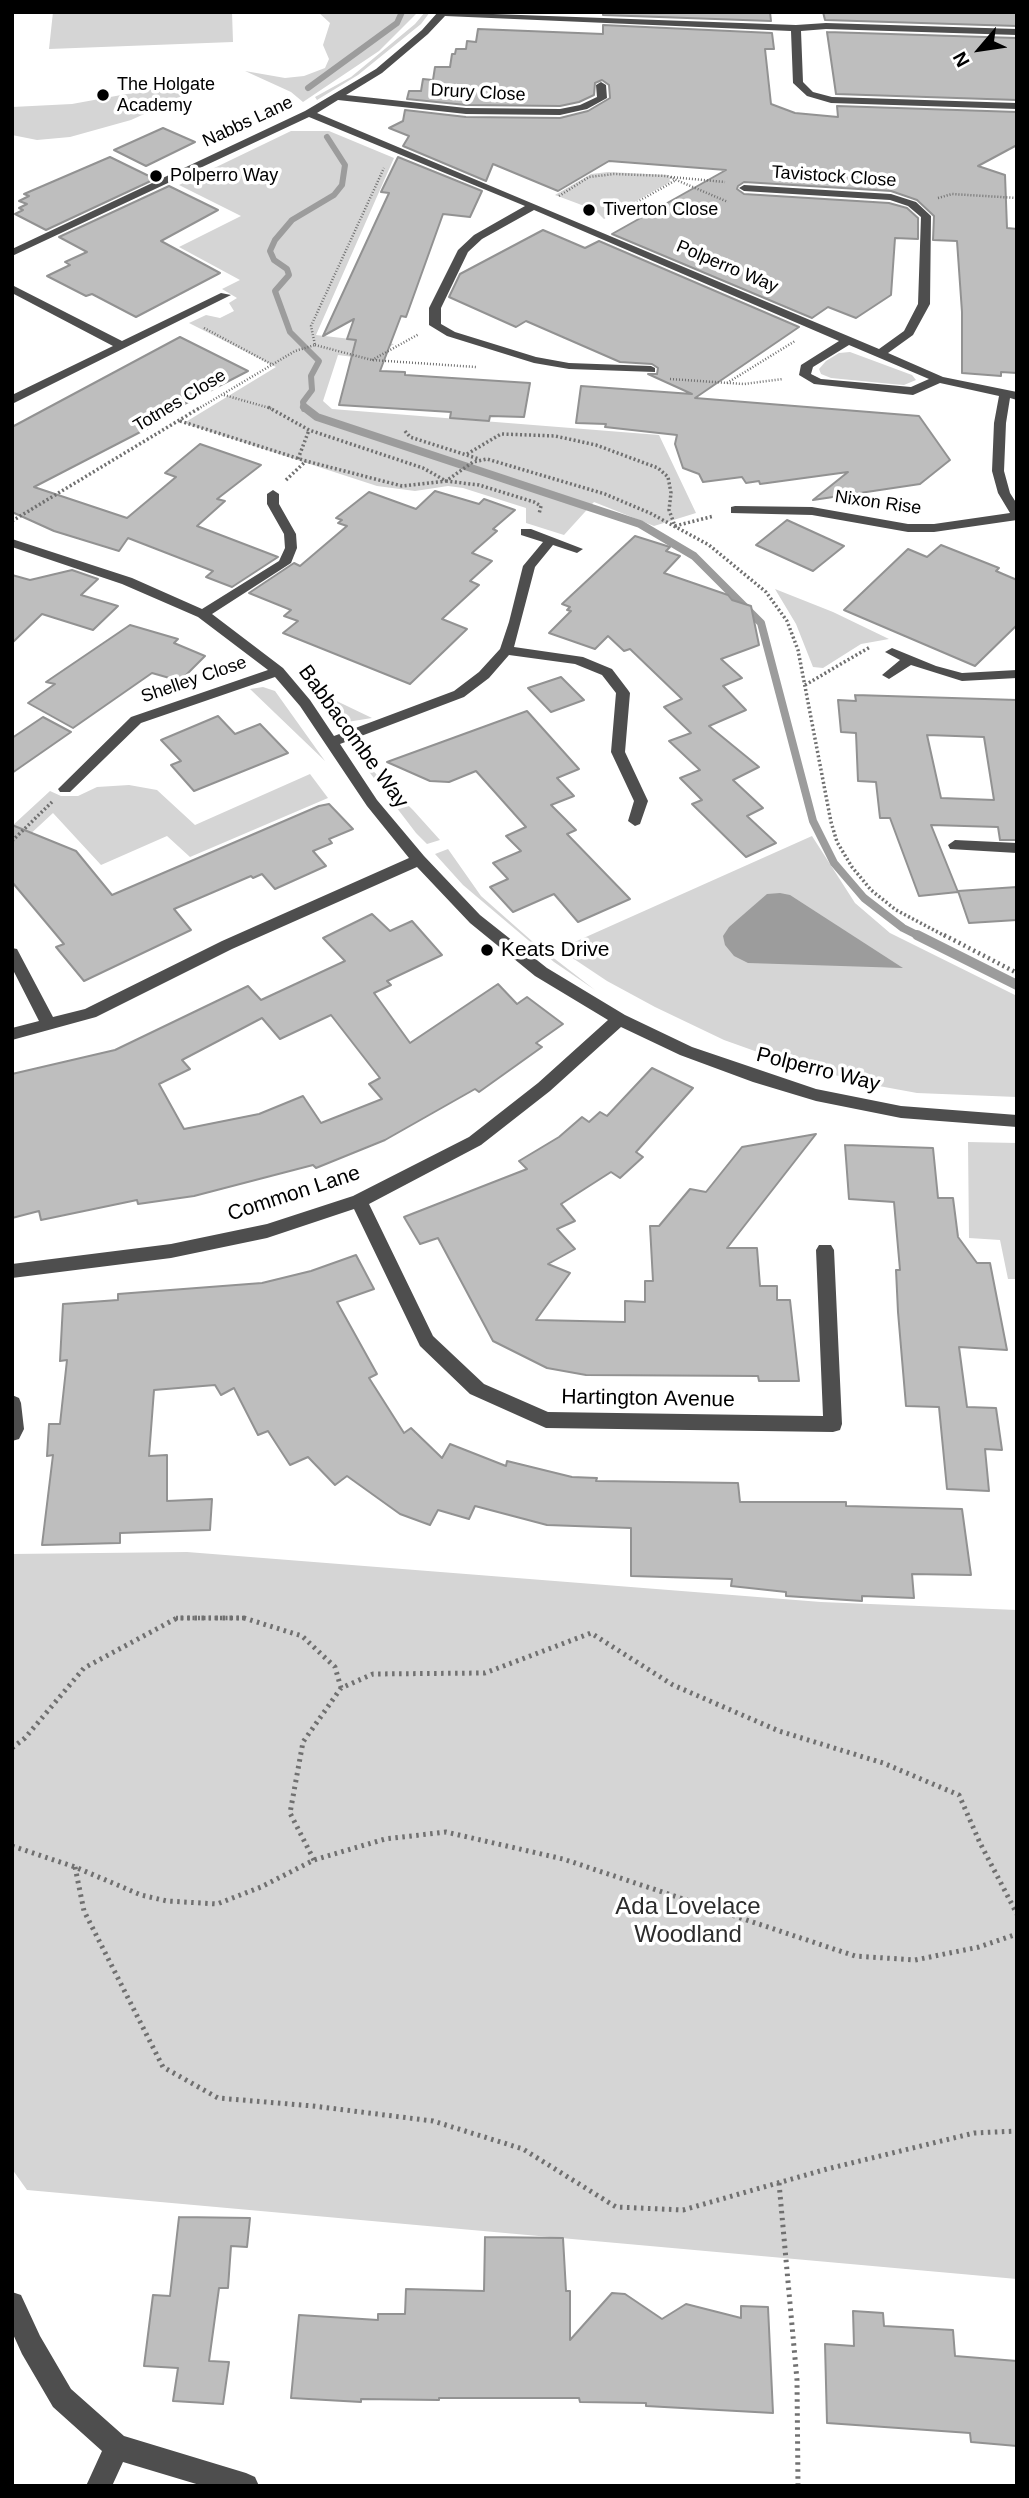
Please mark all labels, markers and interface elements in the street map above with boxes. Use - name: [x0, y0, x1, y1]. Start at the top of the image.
- north arrow: [945, 14, 1015, 84]
- text: N: [949, 48, 974, 71]
- place label: The Holgate Academy: [117, 74, 215, 116]
- street label: Drury Close: [430, 80, 526, 106]
- marker: The Holgate Academy: [95, 87, 111, 103]
- street label: Nabbs Lane: [199, 92, 297, 152]
- street label: Tavistock Close: [771, 162, 897, 192]
- place label: Polperro Way: [170, 165, 278, 187]
- marker: Polperro Way: [148, 168, 164, 184]
- place label: Tiverton Close: [603, 199, 718, 221]
- marker: Tiverton Close: [581, 202, 597, 218]
- street label: Polperro Way: [673, 236, 781, 298]
- street label: Totnes Close: [130, 365, 230, 437]
- street label: Nixon Rise: [833, 486, 923, 520]
- street label: Shelley Close: [138, 652, 250, 708]
- street label: Babbacombe Way: [293, 660, 413, 814]
- place label: Keats Drive: [501, 937, 610, 963]
- marker: Keats Drive: [479, 942, 495, 958]
- street label: Polperro Way: [754, 1042, 882, 1098]
- street label: Common Lane: [225, 1161, 363, 1227]
- street label: Hartington Avenue: [561, 1385, 735, 1413]
- park label: Ada Lovelace Woodland: [615, 1893, 761, 1949]

